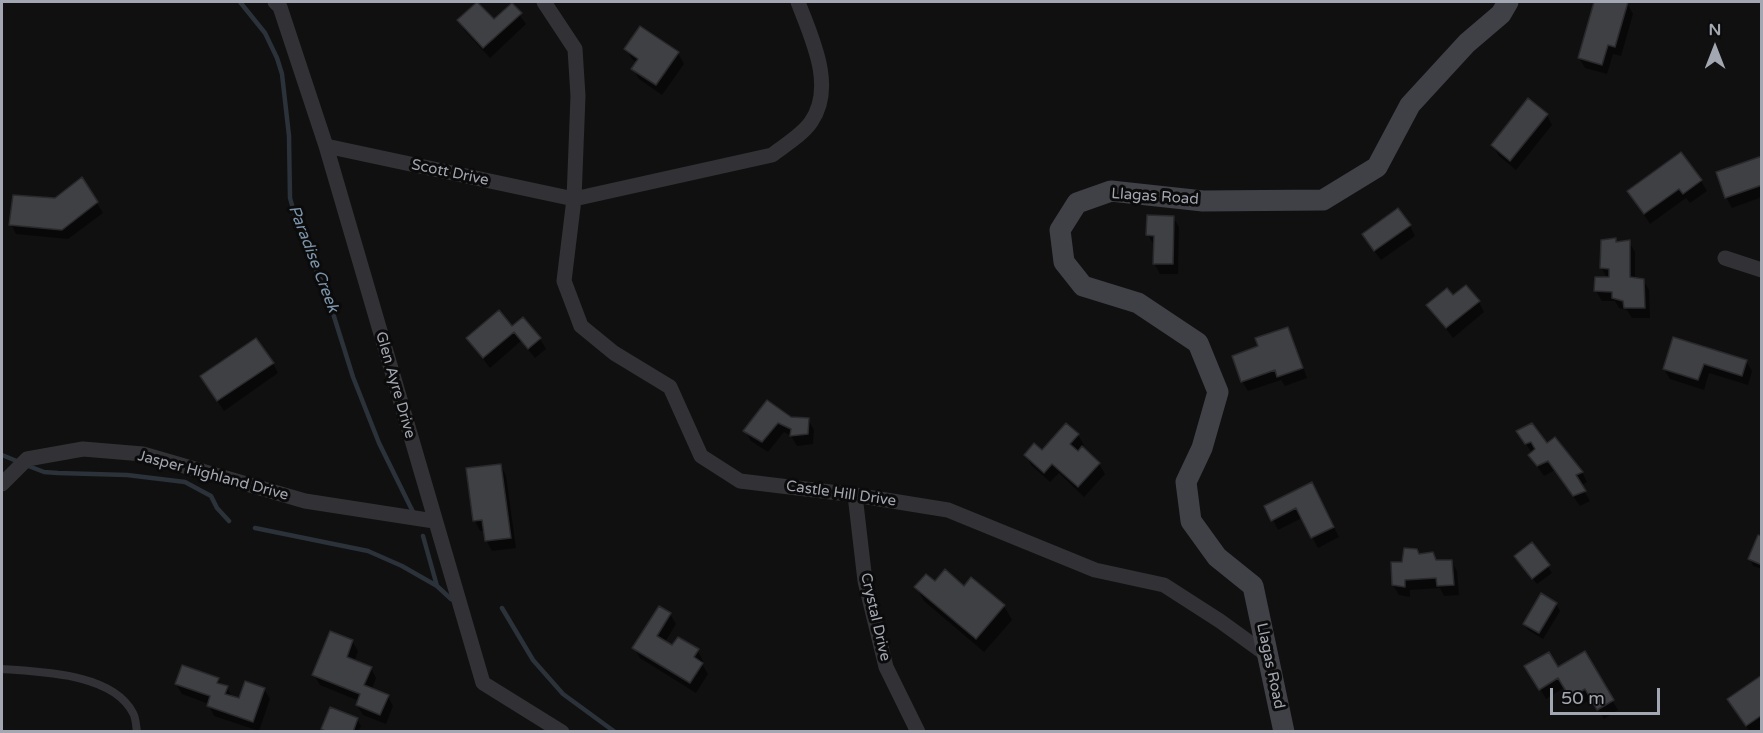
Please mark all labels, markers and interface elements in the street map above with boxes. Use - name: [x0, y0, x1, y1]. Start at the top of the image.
- north arrow: [1685, 18, 1745, 78]
- text: N: [1709, 20, 1721, 40]
- street label: Scott Drive: [410, 156, 490, 190]
- street label: Llagas Road: [1111, 185, 1199, 209]
- water label: Paradise Creek: [284, 203, 342, 315]
- street label: Glen Ayre Drive: [371, 330, 419, 440]
- street label: Jasper Highland Drive: [136, 447, 290, 505]
- street label: Castle Hill Drive: [785, 477, 897, 511]
- street label: Crystal Drive: [856, 571, 894, 663]
- street label: Llagas Road: [1252, 621, 1288, 711]
- scale bar: [1553, 676, 1662, 714]
- text: 50 m: [1561, 687, 1605, 709]

